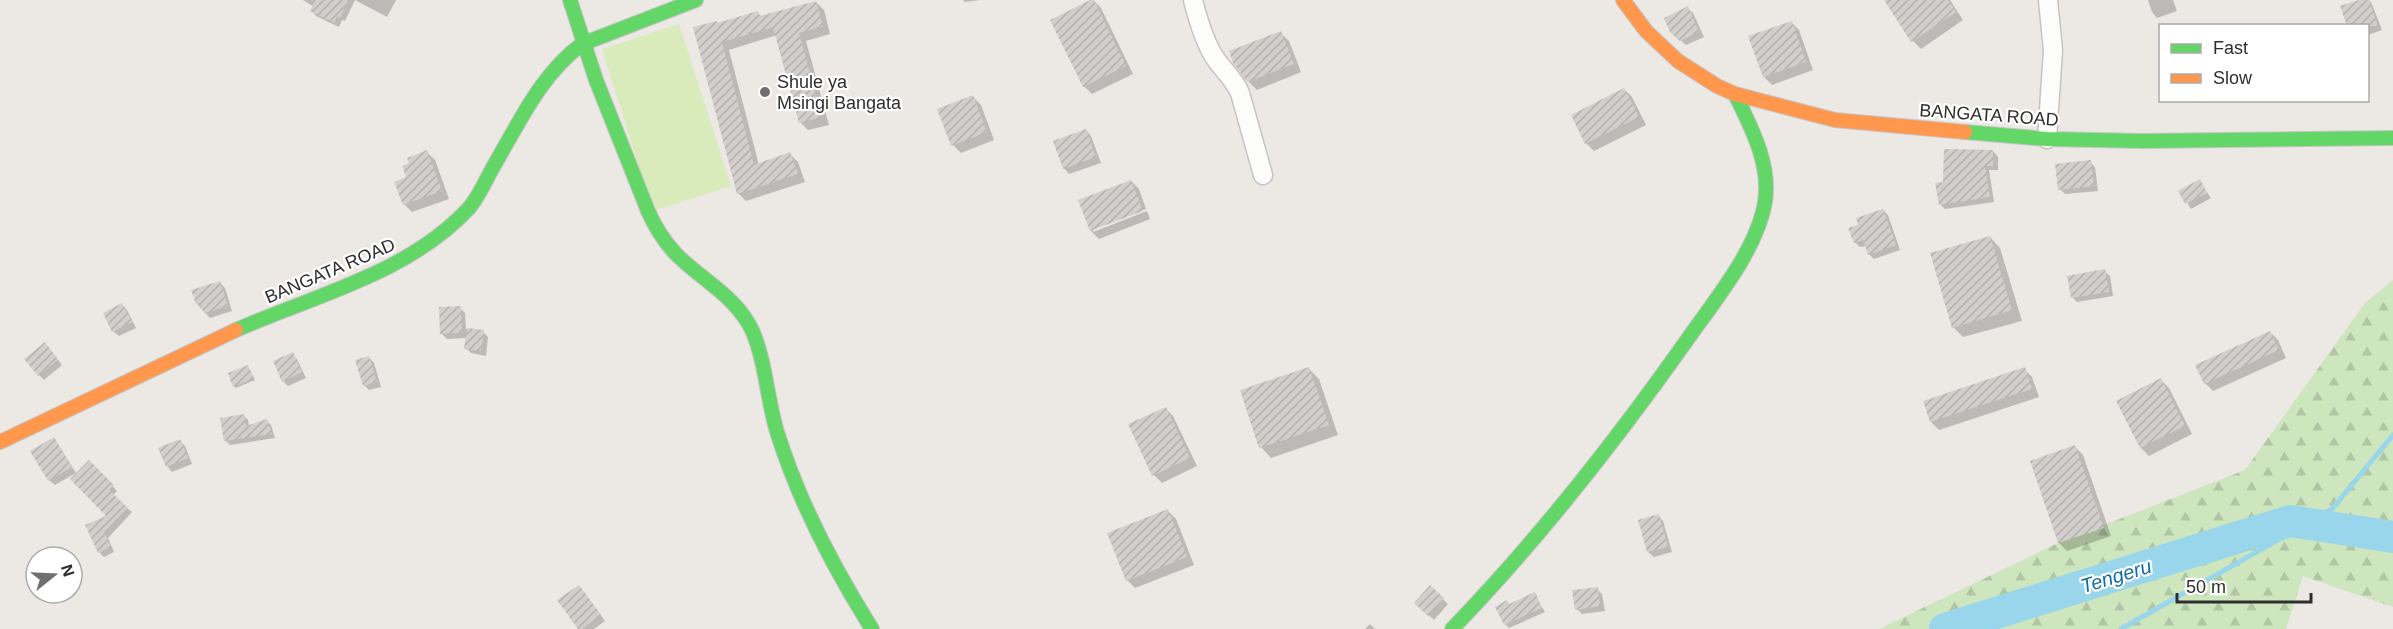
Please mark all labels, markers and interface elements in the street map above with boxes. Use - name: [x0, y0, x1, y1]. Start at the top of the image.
- legend: [2159, 24, 2369, 102]
- text: Fast: [2213, 38, 2248, 58]
- text: Slow: [2213, 68, 2253, 88]
- place label: Shule ya Msingi Bangata: [777, 72, 902, 113]
- marker: Shule ya Msingi Bangata: [758, 85, 772, 99]
- street label: BANGATA ROAD: [1919, 100, 2059, 130]
- street label: BANGATA ROAD: [262, 235, 398, 307]
- north arrow: [24, 545, 84, 605]
- water label: Tengeru: [2078, 555, 2154, 597]
- text: N: [58, 562, 78, 579]
- scale bar: [2177, 566, 2310, 604]
- text: 50 m: [2186, 577, 2226, 597]

